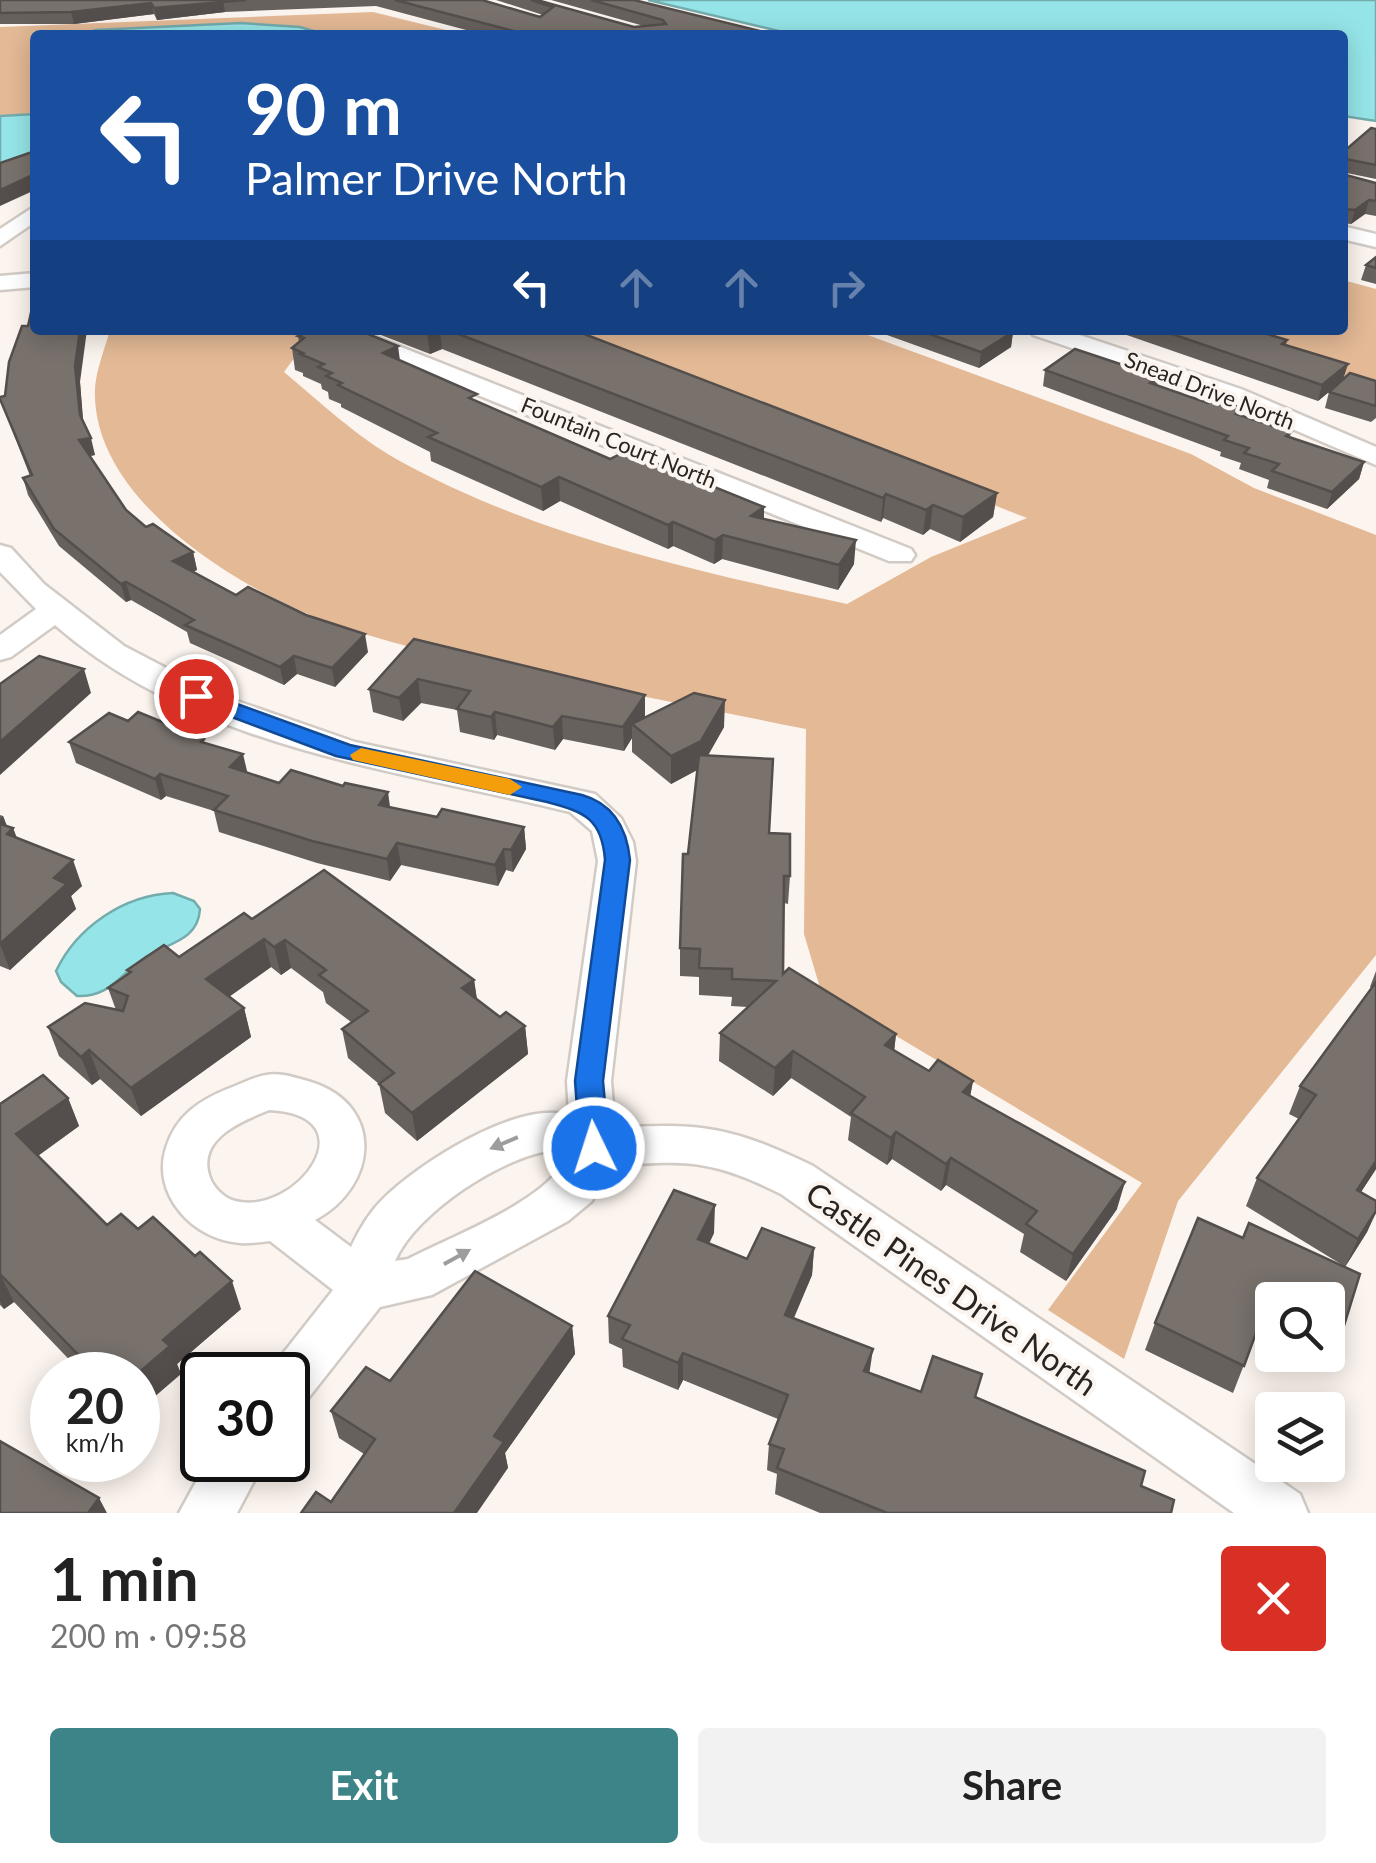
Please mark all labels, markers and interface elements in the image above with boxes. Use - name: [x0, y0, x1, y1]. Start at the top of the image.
- text: 90 m: [245, 66, 402, 150]
- icon: left: [80, 70, 210, 200]
- text: Palmer Drive North: [245, 151, 628, 205]
- icon: left: [504, 260, 559, 315]
- icon: ahead: [609, 260, 664, 315]
- icon: ahead: [714, 260, 769, 315]
- icon: right: [819, 260, 874, 315]
- street label: Snead Drive North: [1121, 345, 1299, 435]
- street label: Fountain Court North: [517, 390, 721, 494]
- pin: [154, 654, 239, 739]
- icon: arrive: [169, 669, 224, 724]
- position arrow: [542, 1096, 646, 1200]
- one-way arrow: [489, 1135, 518, 1151]
- street label: Castle Pines Drive North: [799, 1173, 1105, 1403]
- one-way arrow: [442, 1249, 471, 1266]
- map controls: [1255, 1282, 1345, 1482]
- button: search: [1255, 1282, 1345, 1372]
- speed limit sign: 30: [180, 1352, 310, 1482]
- text: 20: [66, 1375, 124, 1435]
- button: layers: [1255, 1392, 1345, 1482]
- text: km/h: [66, 1427, 124, 1457]
- text: 1 min: [50, 1542, 199, 1614]
- button: close: [1221, 1546, 1326, 1651]
- text: 200 m · 09:58: [50, 1616, 247, 1655]
- button: Exit: [50, 1728, 678, 1843]
- button: Share: [698, 1728, 1326, 1843]

